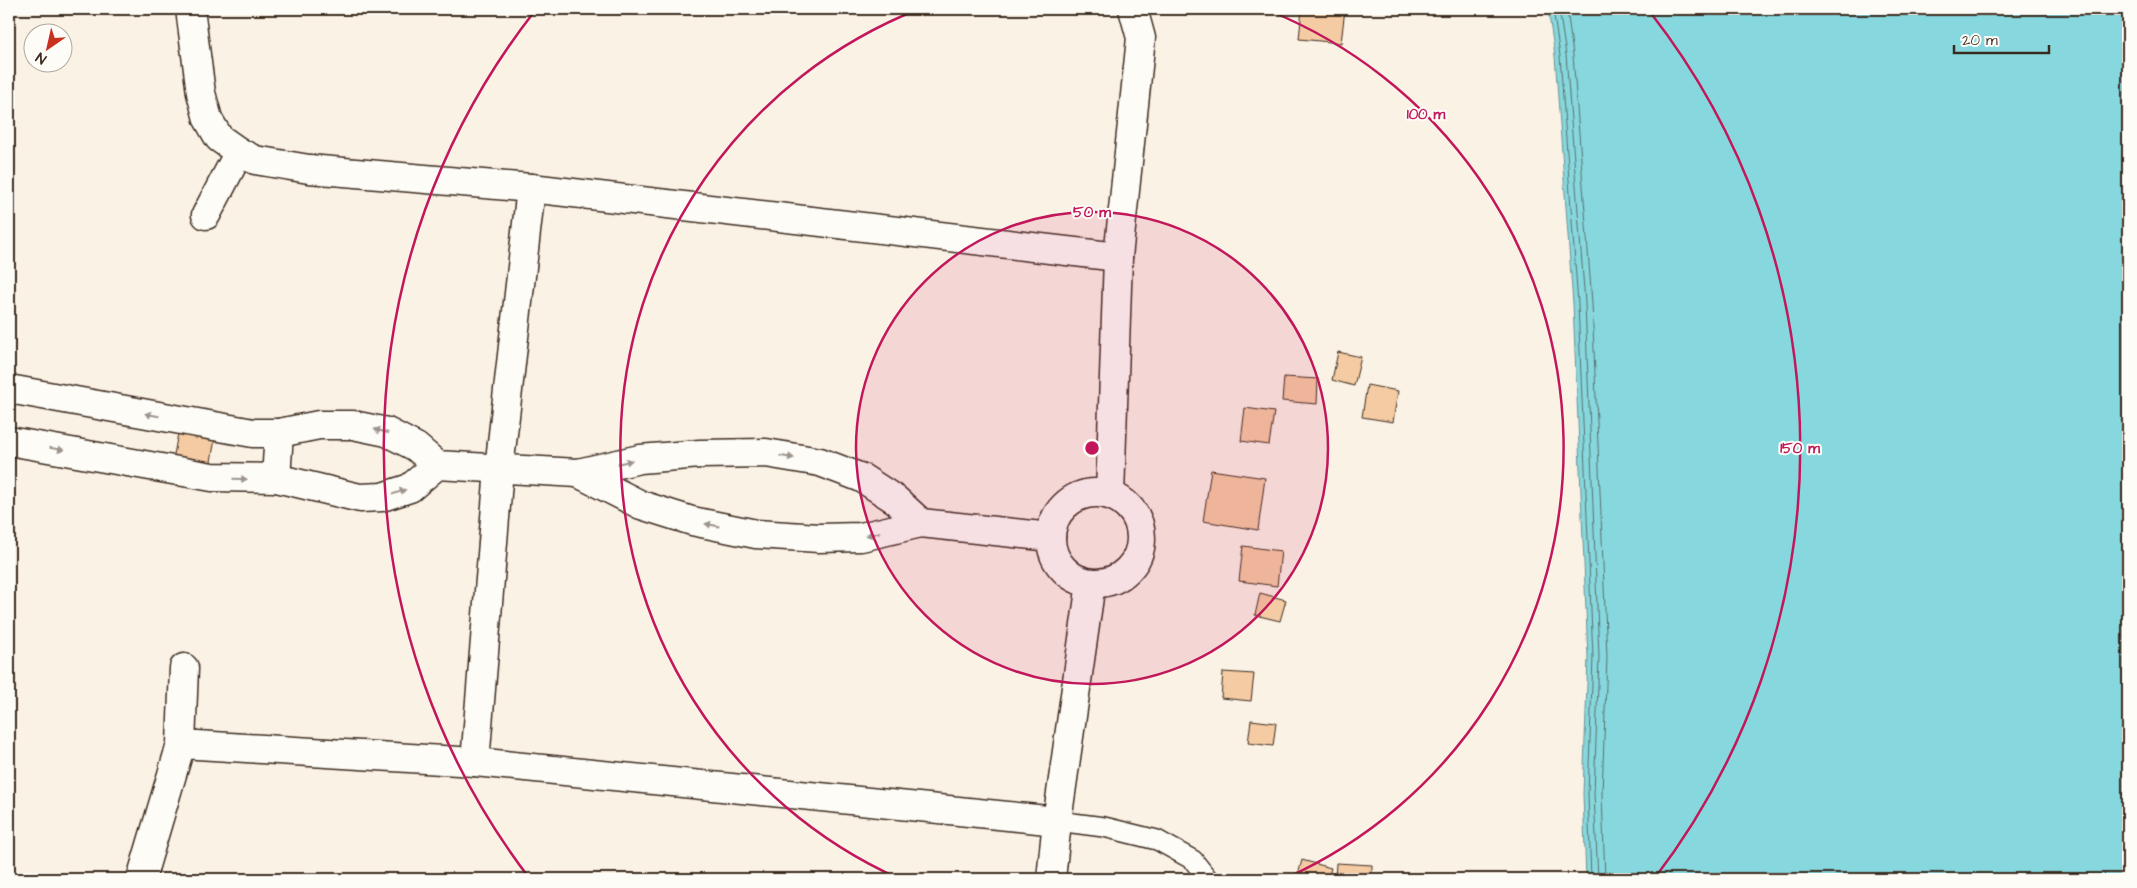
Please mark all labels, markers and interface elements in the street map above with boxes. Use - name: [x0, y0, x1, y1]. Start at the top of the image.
- north arrow: [22, 22, 72, 72]
- scale bar: [1954, 22, 2050, 54]
- text: 20 m: [1962, 30, 1998, 51]
- text: N: [32, 47, 51, 69]
- text: 100 m: [1407, 104, 1446, 125]
- text: 50 m: [1073, 202, 1111, 223]
- one-way arrow: [143, 411, 159, 419]
- one-way arrow: [374, 427, 389, 435]
- text: 150 m: [1780, 438, 1820, 459]
- centre of rings: [1083, 439, 1101, 457]
- one-way arrow: [49, 446, 65, 454]
- one-way arrow: [779, 453, 795, 461]
- one-way arrow: [618, 458, 633, 466]
- one-way arrow: [232, 475, 248, 483]
- one-way arrow: [391, 488, 406, 495]
- one-way arrow: [705, 521, 720, 529]
- one-way arrow: [866, 530, 881, 538]

